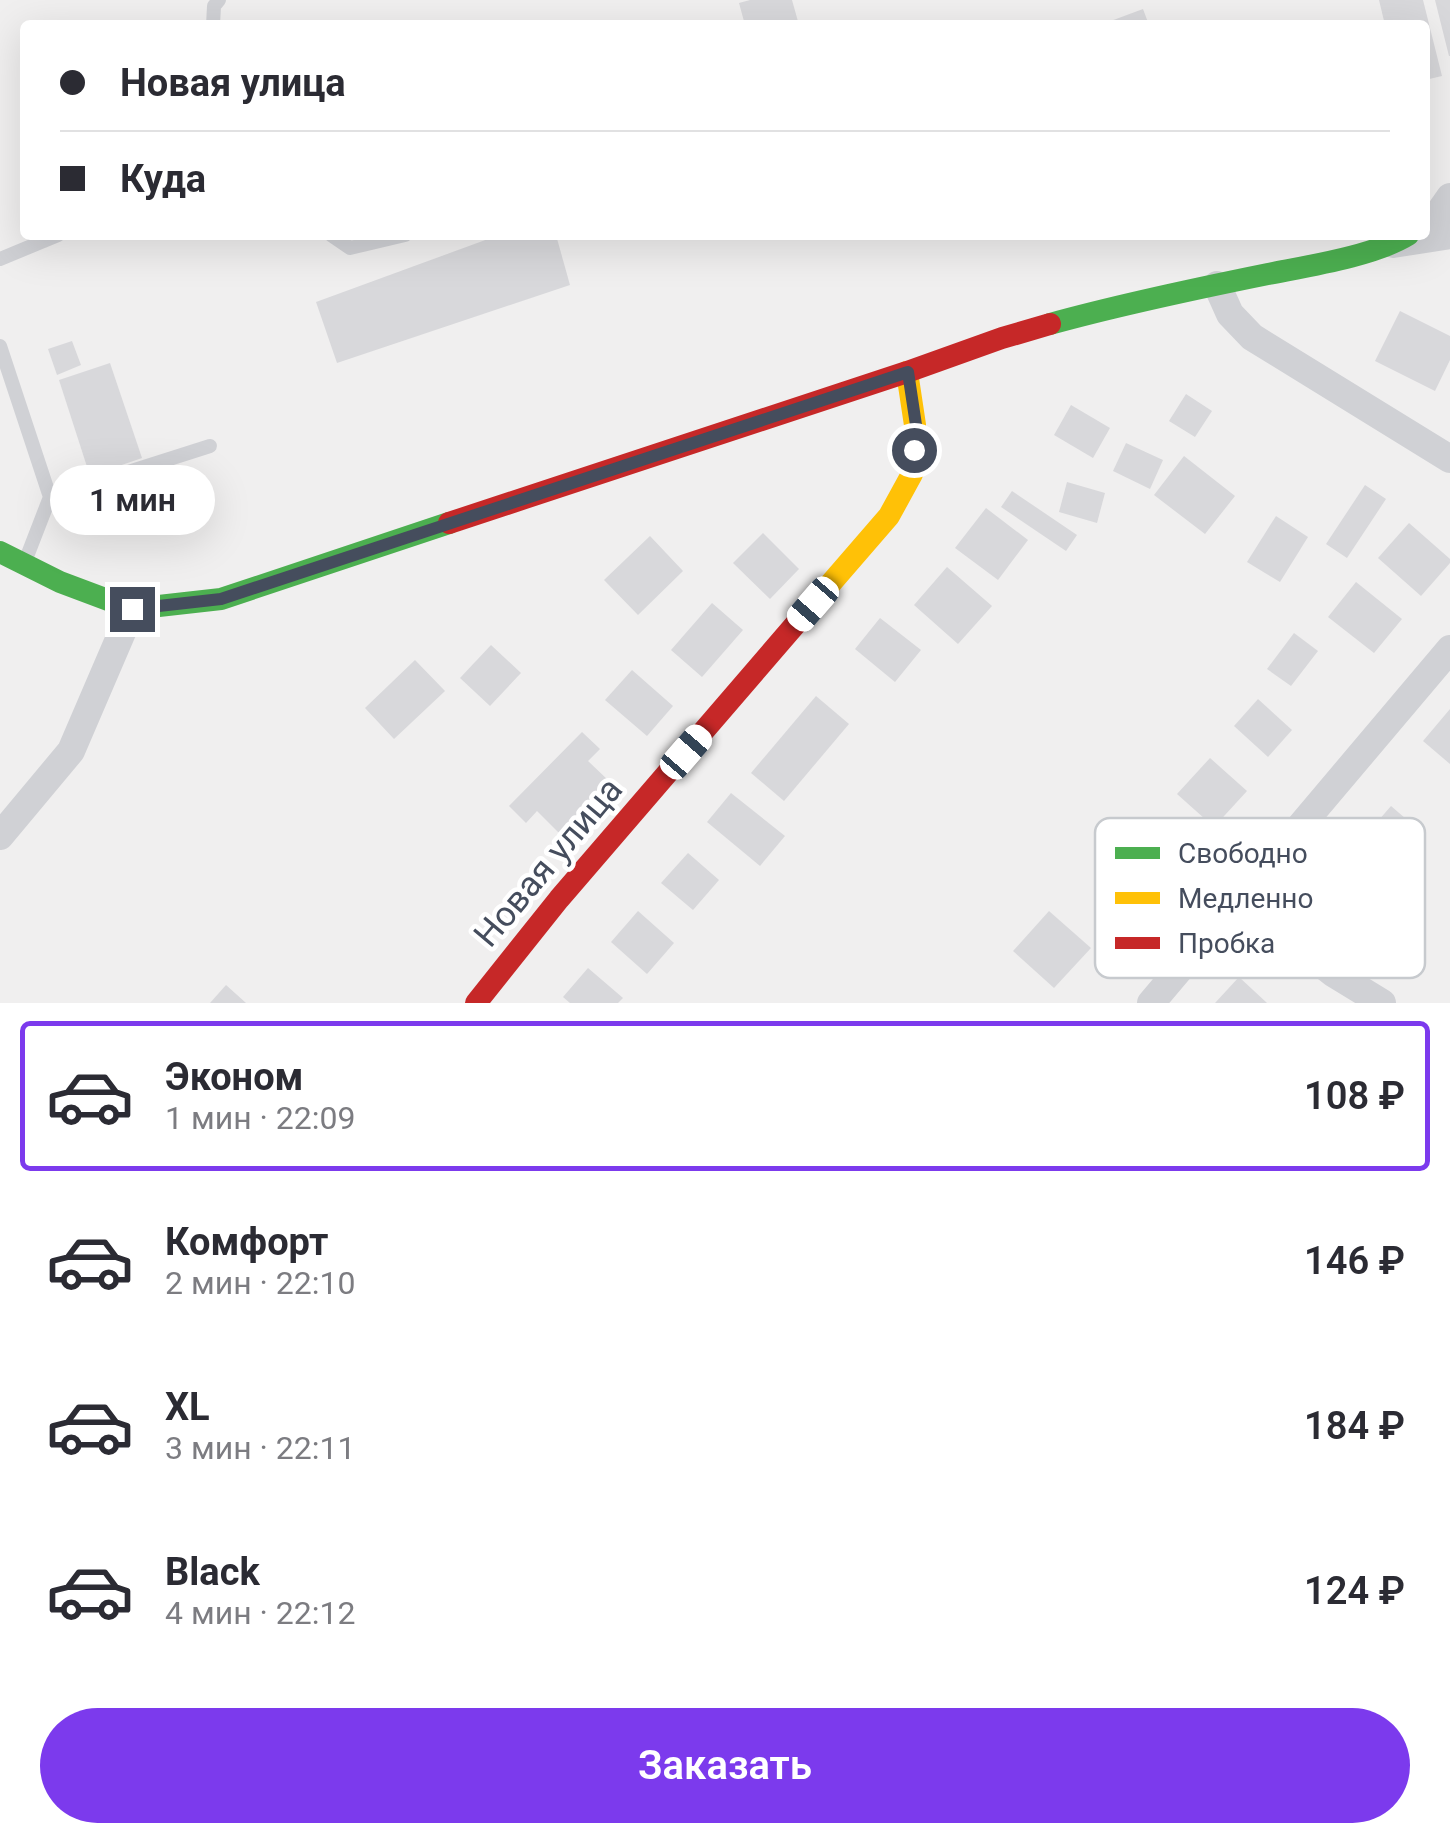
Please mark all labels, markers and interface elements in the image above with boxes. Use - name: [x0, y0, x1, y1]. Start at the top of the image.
- text: Новая улица: [120, 61, 346, 105]
- text: Куда: [120, 157, 206, 201]
- route start: [892, 428, 937, 473]
- callout: 1 мин: [49, 464, 214, 534]
- text: 1 мин: [89, 481, 176, 519]
- car: [782, 572, 844, 636]
- route end: [110, 587, 155, 632]
- car: [655, 720, 717, 784]
- street label: Новая улица: [466, 769, 631, 955]
- legend: [1095, 818, 1425, 978]
- text: Свободно: [1178, 837, 1308, 870]
- text: Медленно: [1178, 882, 1314, 915]
- text: Пробка: [1178, 927, 1275, 960]
- icon: car: [45, 1051, 135, 1141]
- text: Эконом: [165, 1055, 303, 1099]
- text: 108 ₽: [1304, 1074, 1405, 1118]
- text: 1 мин · 22:09: [165, 1099, 356, 1137]
- icon: car: [45, 1216, 135, 1306]
- text: Комфорт: [165, 1220, 328, 1264]
- text: 146 ₽: [1304, 1239, 1405, 1283]
- text: 2 мин · 22:10: [165, 1264, 356, 1302]
- icon: car: [45, 1381, 135, 1471]
- text: XL: [165, 1385, 210, 1429]
- text: 184 ₽: [1304, 1404, 1405, 1448]
- text: 3 мин · 22:11: [165, 1429, 356, 1467]
- icon: car: [45, 1546, 135, 1636]
- text: Black: [165, 1550, 260, 1594]
- text: 124 ₽: [1304, 1569, 1405, 1613]
- text: 4 мин · 22:12: [165, 1594, 356, 1632]
- button: Заказать: [40, 1708, 1410, 1823]

